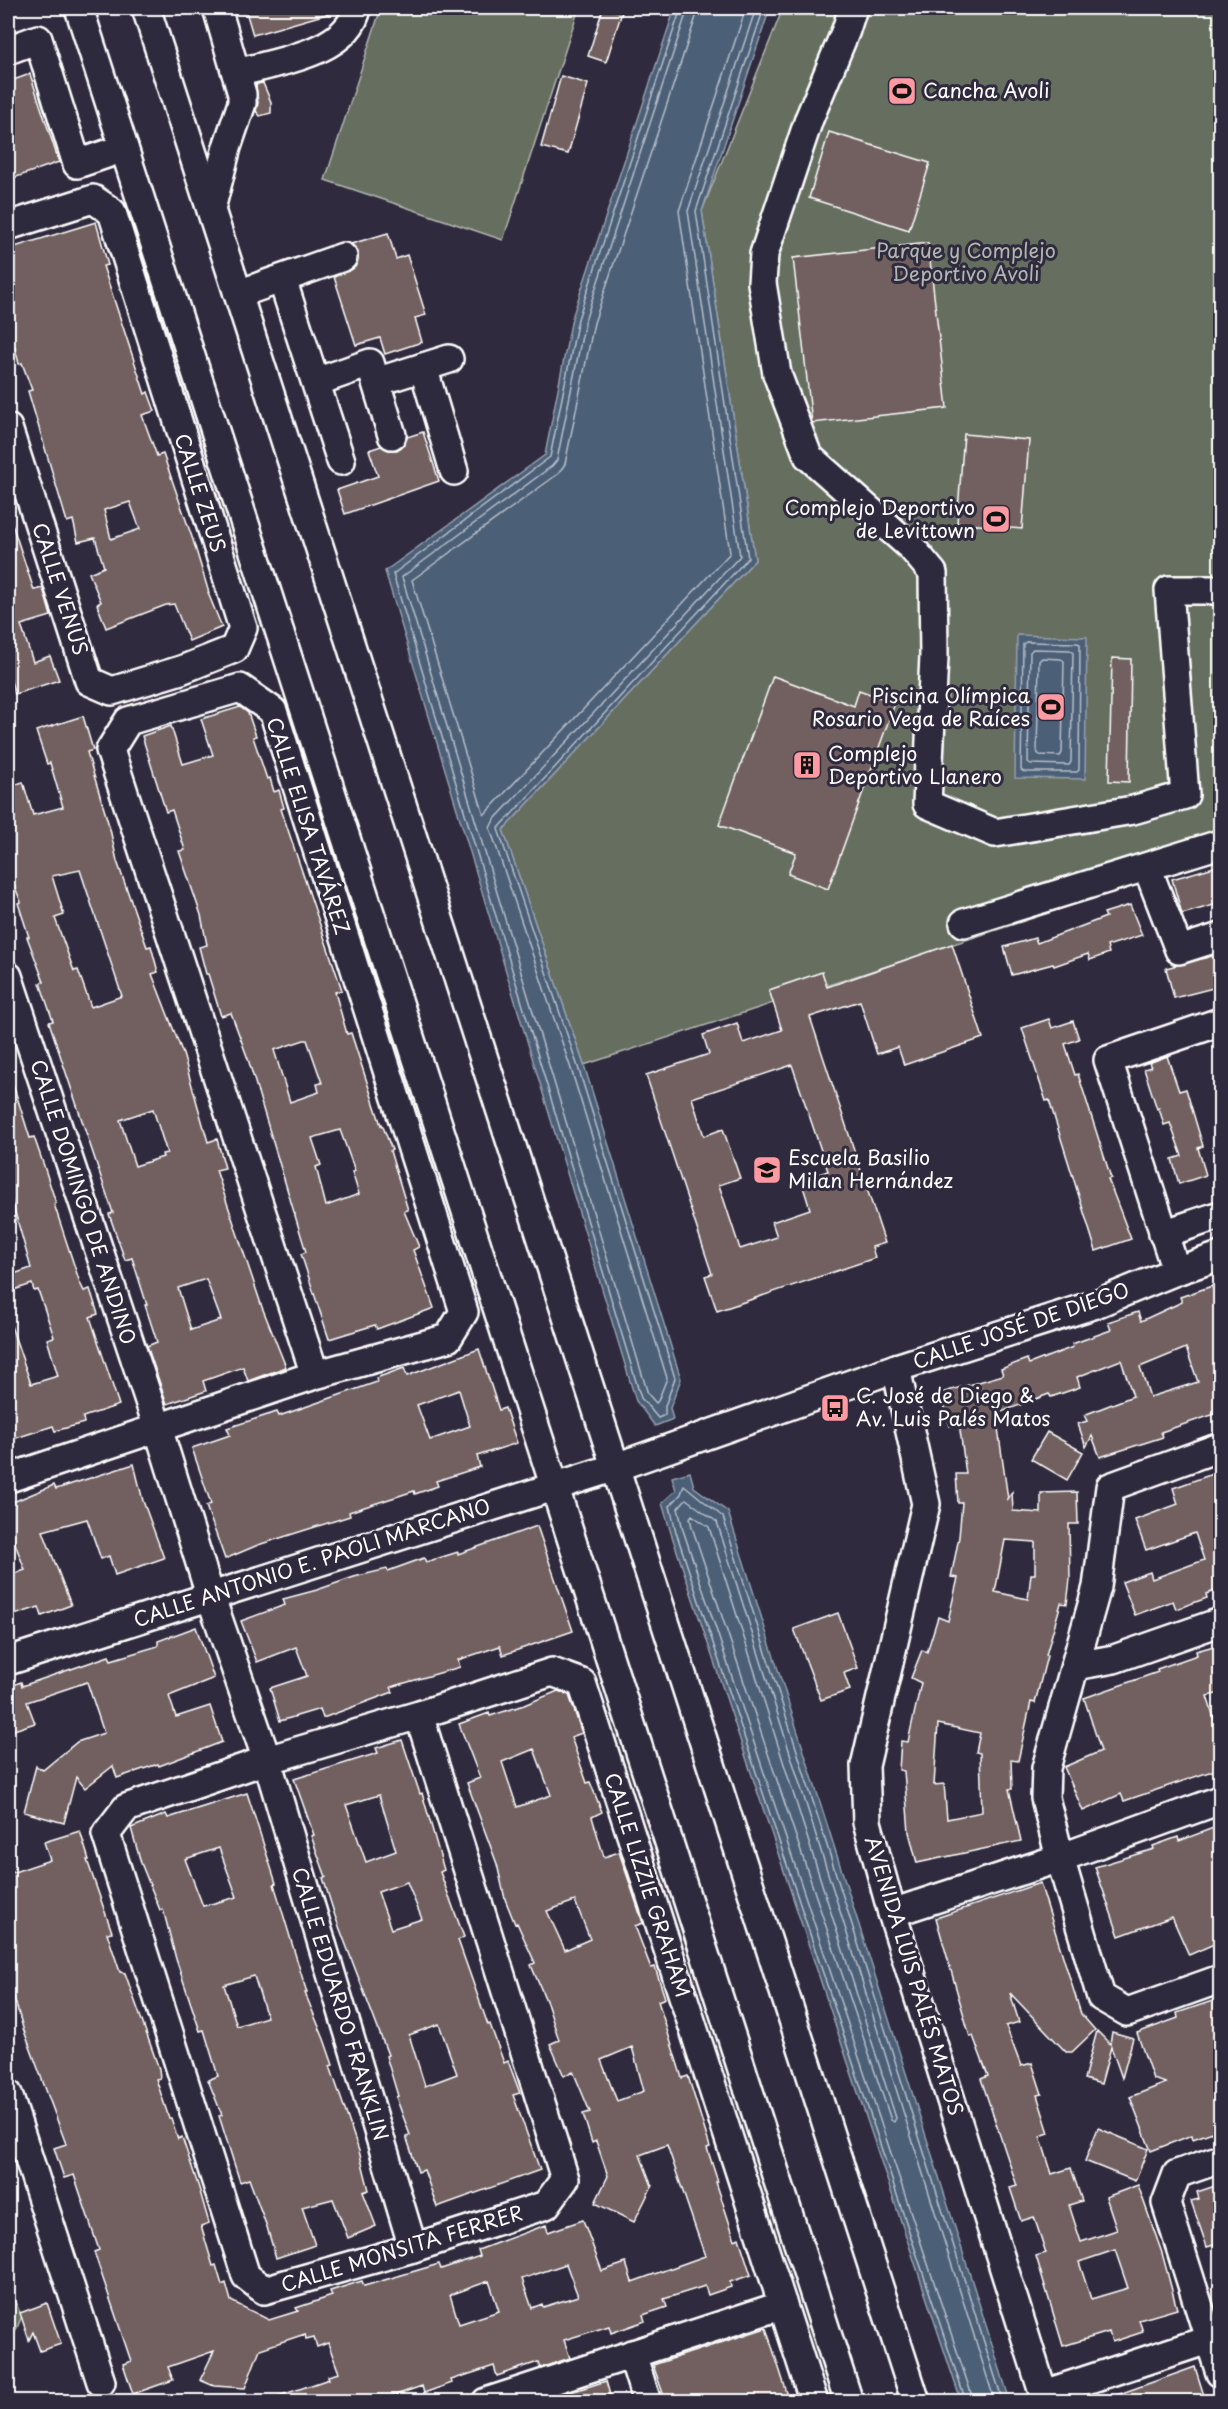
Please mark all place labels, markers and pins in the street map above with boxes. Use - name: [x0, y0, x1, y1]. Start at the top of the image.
- sports icon: Cancha Avoli: [886, 75, 918, 107]
- place label: Cancha Avoli: [923, 75, 1049, 105]
- place label: Complejo Deportivo de Levittown: [784, 492, 975, 545]
- sports icon: Complejo Deportivo de Levittown: [980, 503, 1012, 535]
- place label: Piscina Olímpica Rosario Vega de Raíces: [812, 680, 1030, 733]
- sports icon: Piscina Olímpica Rosario Vega de Raíces: [1035, 691, 1067, 723]
- place label: Complejo Deportivo Llanero: [828, 738, 1002, 791]
- building icon: Complejo Deportivo Llanero: [791, 749, 823, 781]
- place label: Escuela Basilio Milan Hernández: [788, 1142, 953, 1195]
- school or university icon: Escuela Basilio Milan Hernández: [751, 1154, 783, 1186]
- place label: C. José de Diego & Av. Luis Palés Matos: [856, 1380, 1051, 1433]
- bus stop icon: C. José de Diego & Av. Luis Palés Matos: [819, 1392, 851, 1424]

